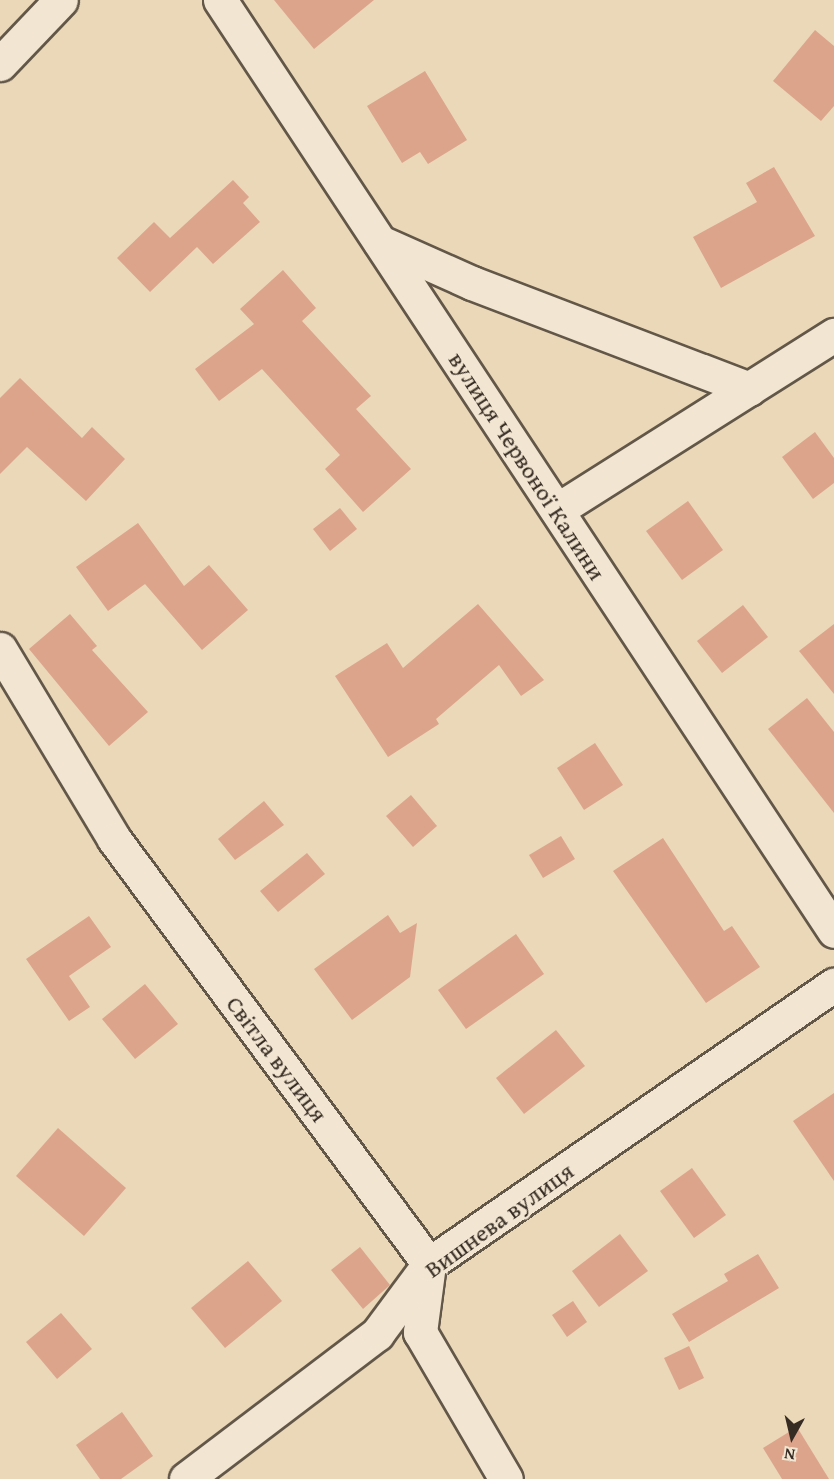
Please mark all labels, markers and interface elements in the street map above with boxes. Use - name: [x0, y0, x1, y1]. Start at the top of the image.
- street label: вулиця Червоної Калини: [443, 347, 611, 585]
- street label: Світла вулиця: [220, 990, 334, 1128]
- street label: Вишнева вулиця: [419, 1156, 579, 1284]
- north arrow: [762, 1407, 822, 1467]
- text: N: [783, 1442, 796, 1467]

